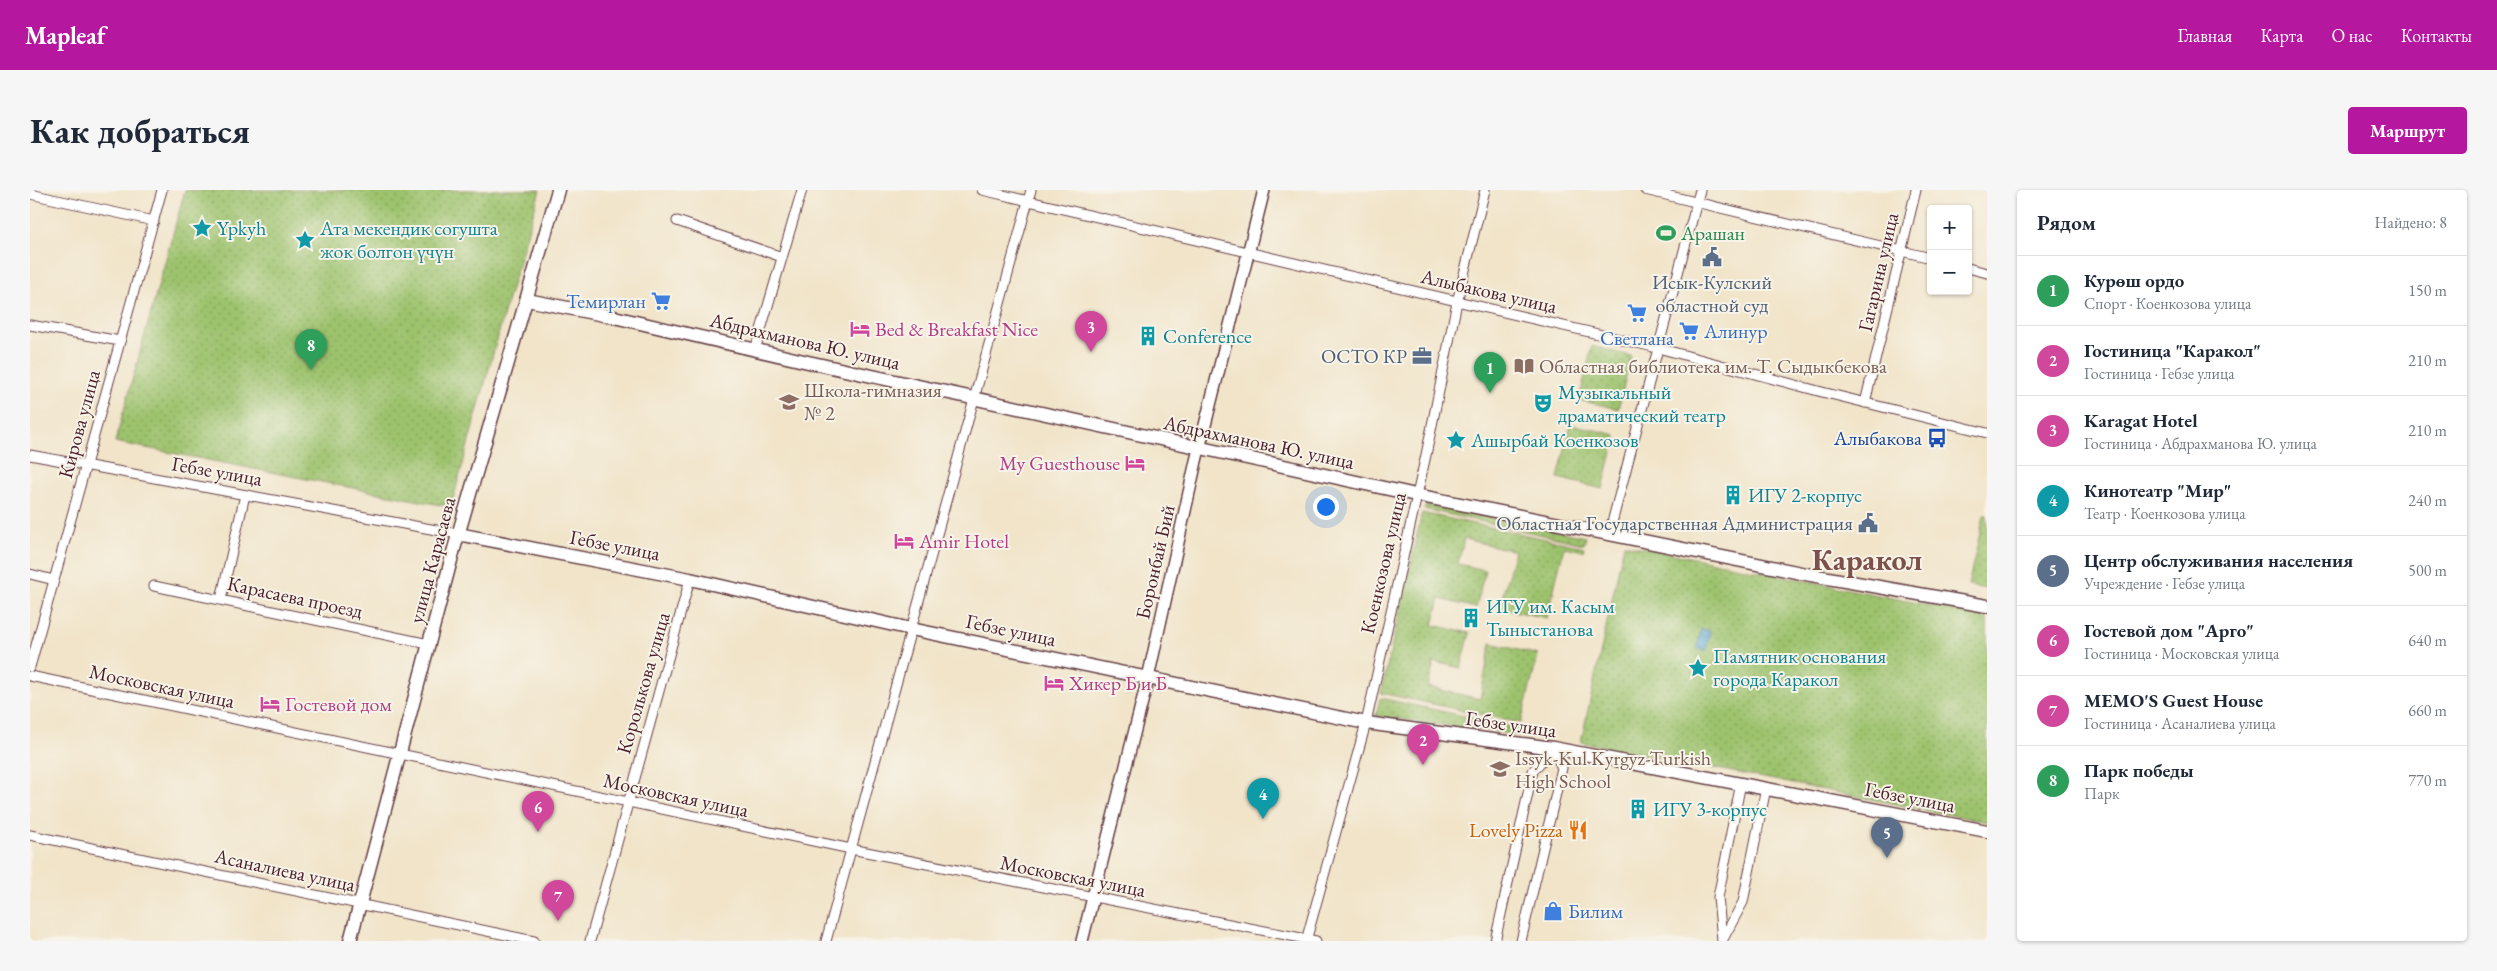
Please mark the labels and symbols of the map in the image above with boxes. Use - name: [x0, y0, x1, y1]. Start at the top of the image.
- street label: Гагарина улица: [1852, 210, 1904, 334]
- place label: Ypkyh: [217, 215, 266, 241]
- place label: Ата мекендик согушта жок болгон үчүн: [319, 215, 498, 264]
- place icon: Ypkyh: [191, 217, 213, 239]
- place label: Арашан: [1680, 220, 1745, 246]
- sports icon: Арашан: [1655, 222, 1677, 244]
- place icon: Ата мекендик согушта жок болгон үчүн: [294, 229, 316, 251]
- public building icon: Исык-Кулский областной суд: [1701, 246, 1723, 268]
- street label: Алыбакова улица: [1417, 262, 1560, 319]
- place label: Исык-Кулский областной суд: [1652, 269, 1772, 318]
- place label: Темирлан: [566, 288, 646, 314]
- supermarket icon: Темирлан: [650, 290, 672, 312]
- supermarket icon: Светлана: [1626, 302, 1648, 324]
- street label: Абдрахманова Ю. улица: [706, 306, 903, 376]
- pin: 3: [1075, 311, 1107, 352]
- place label: Bed & Breakfast Nice: [875, 316, 1038, 342]
- hotel icon: Bed & Breakfast Nice: [849, 318, 871, 340]
- place label: Алинур: [1703, 318, 1768, 344]
- supermarket icon: Алинур: [1678, 320, 1700, 342]
- place label: Conference: [1163, 323, 1252, 349]
- building icon: Conference: [1137, 325, 1159, 347]
- place label: Светлана: [1600, 325, 1674, 351]
- pin: 8: [295, 329, 327, 370]
- place label: ОСТО КР: [1321, 343, 1407, 369]
- office icon: ОСТО КР: [1411, 345, 1433, 367]
- pin: 1: [1474, 352, 1506, 393]
- place label: Областная библиотека им. Т. Сыдыкбекова: [1539, 353, 1887, 379]
- library icon: Областная библиотека им. Т. Сыдыкбекова: [1513, 355, 1535, 377]
- street label: Кирова улица: [52, 367, 106, 481]
- place label: Школа-гимназия № 2: [804, 377, 942, 426]
- place label: Музыкальный драматический театр: [1558, 379, 1726, 428]
- school or university icon: Школа-гимназия № 2: [778, 391, 800, 413]
- theatre icon: Музыкальный драматический театр: [1532, 392, 1554, 414]
- street label: Абдрахманова Ю. улица: [1160, 409, 1357, 475]
- place label: Алыбакова: [1833, 425, 1922, 451]
- place label: Ашырбай Коенкозов: [1470, 427, 1639, 453]
- bus stop icon: Алыбакова: [1926, 427, 1948, 449]
- place icon: Ашырбай Коенкозов: [1445, 429, 1467, 451]
- street label: Гебзе улица: [170, 450, 264, 492]
- place label: My Guesthouse: [999, 450, 1120, 476]
- hotel icon: My Guesthouse: [1124, 452, 1146, 474]
- place label: ИГУ 2-корпус: [1748, 482, 1862, 508]
- building icon: ИГУ 2-корпус: [1722, 484, 1744, 506]
- street label: Коенкозова улица: [1354, 490, 1412, 636]
- street label: улица Карасаева: [403, 494, 461, 626]
- your location: [1313, 494, 1339, 520]
- street label: Боронбай Бий: [1129, 502, 1181, 622]
- place label: Областная Государственная Администрация: [1496, 510, 1853, 536]
- public building icon: Областная Государственная Администрация: [1857, 512, 1879, 534]
- street label: Гебзе улица: [568, 523, 662, 567]
- place label: Amir Hotel: [918, 528, 1009, 554]
- hotel icon: Amir Hotel: [893, 530, 915, 552]
- district label: Каракол: [1812, 540, 1922, 579]
- street label: Карасаева проезд: [225, 570, 365, 624]
- place label: ИГУ им. Касым Тыныстанова: [1486, 593, 1615, 642]
- building icon: ИГУ им. Касым Тыныстанова: [1460, 607, 1482, 629]
- street label: Гебзе улица: [963, 608, 1059, 652]
- street label: Королькова улица: [610, 609, 676, 757]
- place label: Памятник основания города Каракол: [1713, 643, 1886, 692]
- place icon: Памятник основания города Каракол: [1687, 657, 1709, 679]
- street label: Московская улица: [87, 658, 237, 714]
- place label: Хикер Б и Б: [1068, 670, 1167, 696]
- hotel icon: Хикер Б и Б: [1043, 672, 1065, 694]
- place label: Гостевой дом: [285, 691, 392, 717]
- hotel icon: Гостевой дом: [259, 693, 281, 715]
- street label: Гебзе улица: [1464, 705, 1558, 743]
- pin: 2: [1407, 724, 1439, 765]
- place label: Issyk-Kul Kyrgyz-Turkish High School: [1515, 745, 1711, 794]
- school or university icon: Issyk-Kul Kyrgyz-Turkish High School: [1489, 758, 1511, 780]
- street label: Московская улица: [601, 767, 751, 823]
- street label: Гебзе улица: [1863, 775, 1957, 819]
- pin: 4: [1247, 778, 1279, 819]
- pin: 6: [522, 791, 554, 832]
- place label: ИГУ 3-корпус: [1653, 796, 1767, 822]
- building icon: ИГУ 3-корпус: [1627, 798, 1649, 820]
- place label: Lovely Pizza: [1469, 817, 1563, 843]
- pin: 5: [1871, 817, 1903, 858]
- restaurant icon: Lovely Pizza: [1567, 819, 1589, 841]
- street label: Асаналиева улица: [211, 842, 358, 898]
- street label: Московская улица: [998, 849, 1148, 903]
- pin: 7: [542, 880, 574, 921]
- place label: Билим: [1568, 898, 1623, 924]
- shop icon: Билим: [1542, 900, 1564, 922]

